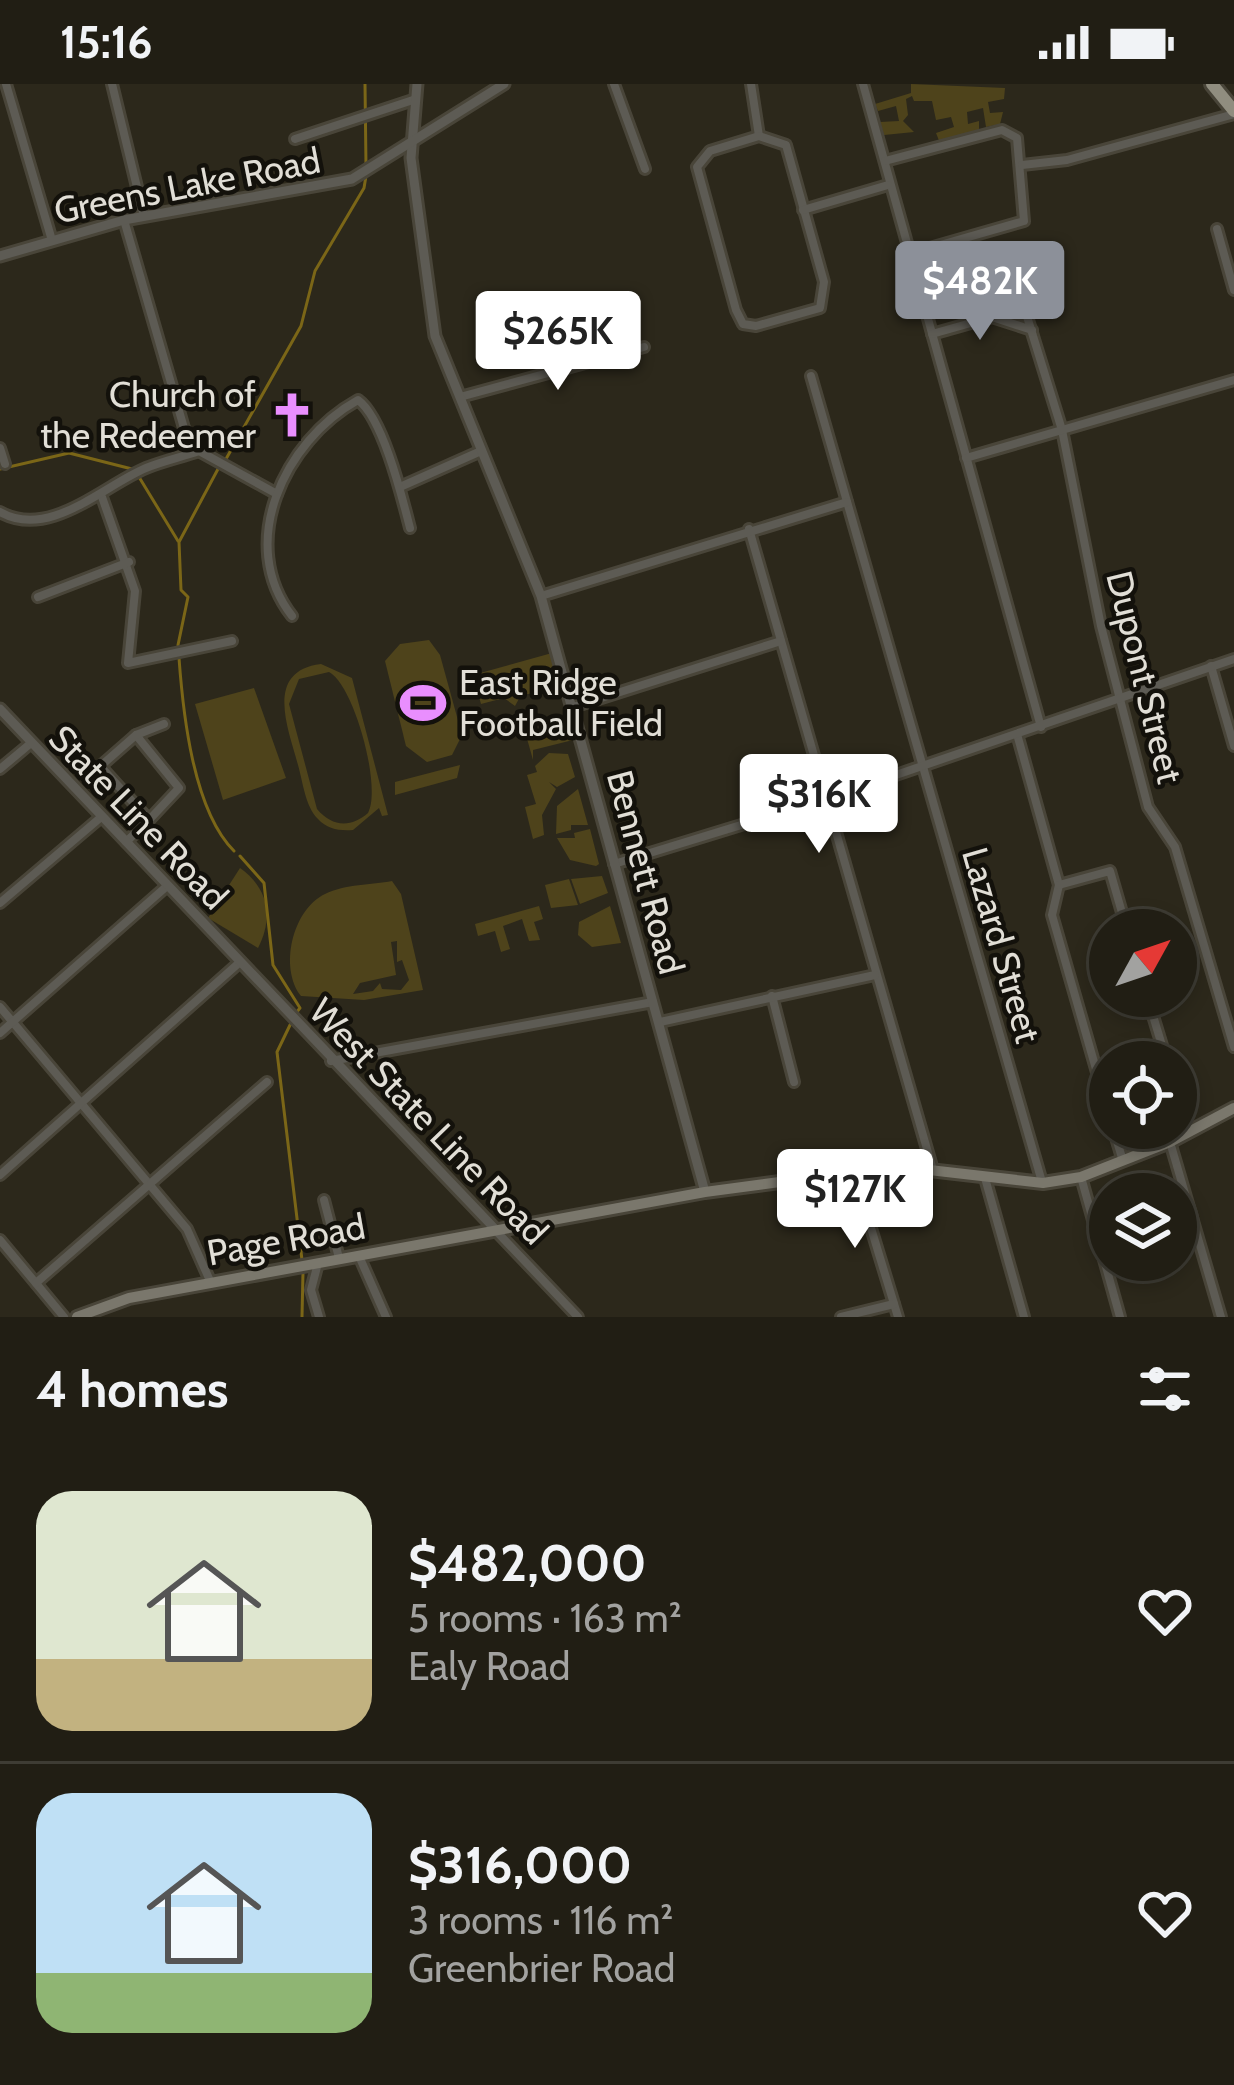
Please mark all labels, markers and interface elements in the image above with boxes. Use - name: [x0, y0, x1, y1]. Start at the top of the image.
- text: 15:16: [60, 15, 153, 69]
- street label: Greens Lake Road: [50, 138, 324, 232]
- pin: $482K: [896, 241, 1064, 343]
- text: $482K: [922, 256, 1038, 304]
- pin: $265K: [474, 291, 642, 393]
- text: $265K: [503, 306, 613, 354]
- place label: Church of the Redeemer: [40, 372, 257, 457]
- church icon: Church of the Redeemer: [267, 390, 317, 440]
- street label: Dupont Street: [1097, 566, 1193, 788]
- place label: East Ridge Football Field: [459, 660, 663, 745]
- sports icon: East Ridge Football Field: [398, 678, 448, 728]
- street label: State Line Road: [40, 716, 238, 918]
- pin: $316K: [735, 754, 903, 856]
- street label: Bennett Road: [598, 765, 694, 979]
- text: $316K: [767, 769, 871, 817]
- street label: Lazard Street: [953, 842, 1051, 1048]
- north arrow: [1089, 909, 1197, 1017]
- map controls: [1089, 909, 1197, 1281]
- street label: West State Line Road: [300, 989, 558, 1253]
- button: locate: [1089, 1041, 1197, 1149]
- pin: $127K: [771, 1149, 939, 1251]
- text: $127K: [804, 1164, 906, 1212]
- button: layers: [1089, 1173, 1197, 1281]
- street label: Page Road: [203, 1203, 369, 1275]
- icon: filters: [1132, 1356, 1198, 1422]
- text: 4 homes: [36, 1358, 228, 1420]
- text: $482,000: [408, 1532, 646, 1594]
- icon: home: [132, 1539, 276, 1683]
- icon: heart: [1132, 1578, 1198, 1644]
- text: 5 rooms · 163 m²: [408, 1594, 682, 1642]
- text: Ealy Road: [408, 1642, 570, 1690]
- text: $316,000: [408, 1834, 632, 1896]
- icon: home: [132, 1841, 276, 1985]
- icon: heart: [1132, 1880, 1198, 1946]
- text: 3 rooms · 116 m²: [408, 1896, 673, 1944]
- text: Greenbrier Road: [408, 1944, 675, 1992]

